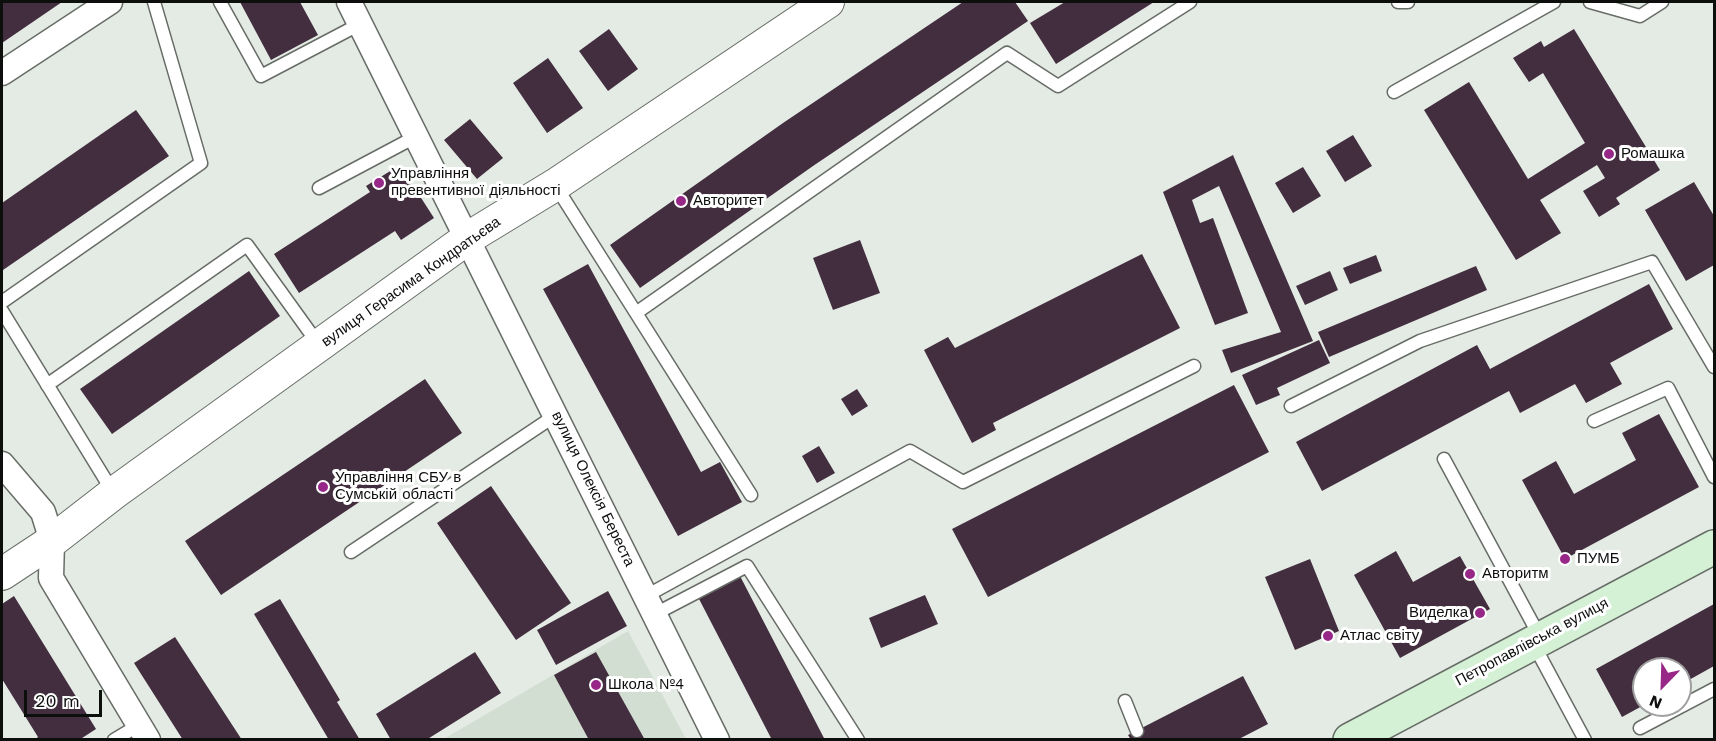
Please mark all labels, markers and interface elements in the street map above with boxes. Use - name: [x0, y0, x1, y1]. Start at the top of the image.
- place label: Ромашка: [1621, 145, 1685, 163]
- marker: Ромашка: [1602, 147, 1616, 161]
- place label: Управління превентивної діяльності: [391, 165, 560, 200]
- marker: Управління превентивної діяльності: [372, 176, 386, 190]
- place label: Авторитет: [693, 192, 764, 210]
- marker: Авторитет: [674, 194, 688, 208]
- street label: вулиця Герасима Кондратьєва: [318, 213, 504, 351]
- street label: вулиця Олексія Береста: [548, 408, 638, 570]
- place label: Управління СБУ в Сумській області: [335, 469, 461, 504]
- marker: Управління СБУ в Сумській області: [316, 480, 330, 494]
- place label: ПУМБ: [1577, 550, 1620, 568]
- marker: ПУМБ: [1558, 552, 1572, 566]
- place label: Авторитм: [1482, 565, 1549, 583]
- marker: Авторитм: [1463, 567, 1477, 581]
- street label: Петропавлівська вулиця: [1453, 594, 1611, 690]
- place label: Виделка: [1409, 604, 1468, 622]
- marker: Виделка: [1473, 606, 1487, 620]
- place label: Атлас світу: [1340, 627, 1419, 645]
- marker: Атлас світу: [1321, 629, 1335, 643]
- north arrow: [1632, 657, 1692, 717]
- place label: Школа №4: [608, 676, 684, 694]
- scale bar: [27, 678, 105, 716]
- marker: Школа №4: [589, 678, 603, 692]
- text: 20 m: [35, 690, 80, 711]
- text: N: [1646, 691, 1665, 713]

